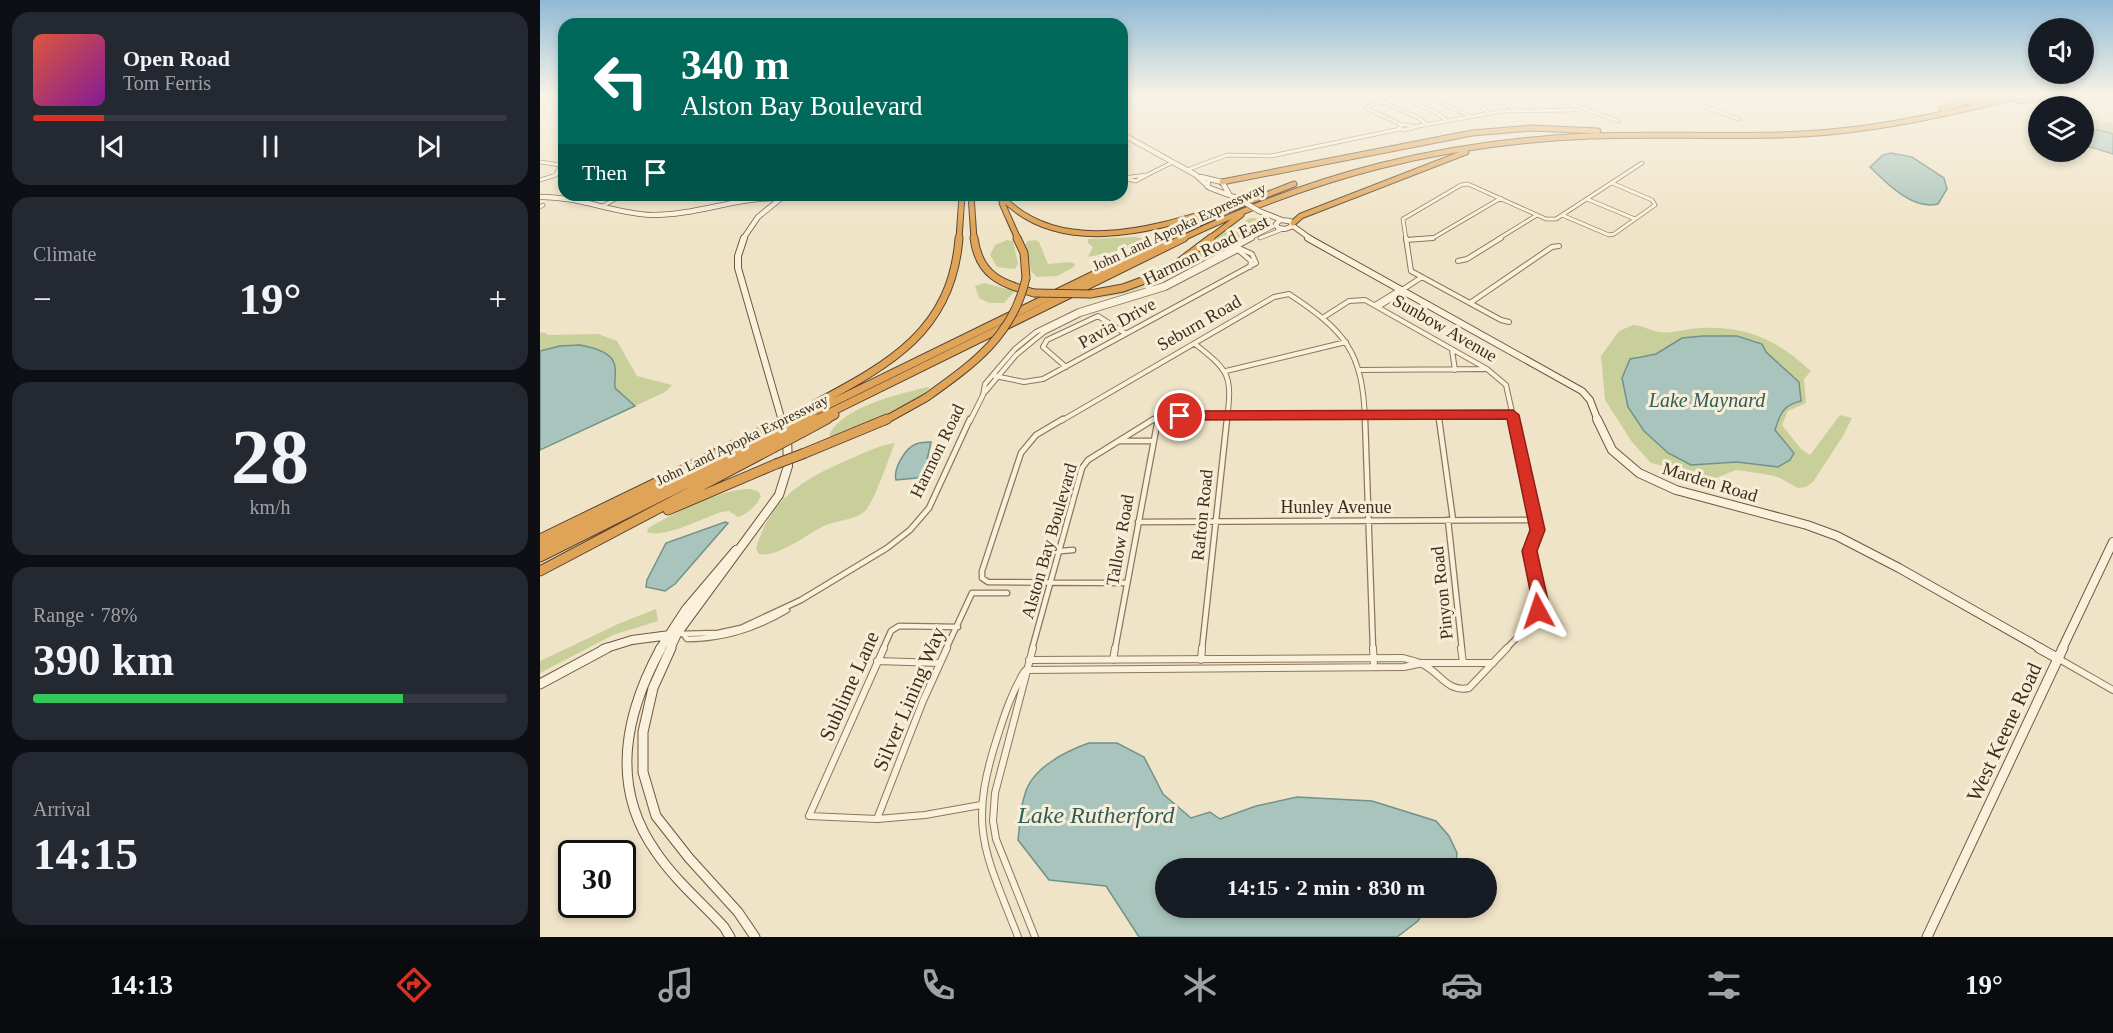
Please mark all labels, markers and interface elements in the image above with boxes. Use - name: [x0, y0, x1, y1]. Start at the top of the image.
- map controls: [2028, 18, 2094, 162]
- button: sound: [2028, 18, 2094, 84]
- icon: left: [582, 42, 660, 120]
- text: 340 m: [681, 42, 790, 88]
- text: Open Road: [123, 46, 230, 71]
- text: Tom Ferris: [123, 72, 211, 94]
- text: Alston Bay Boulevard: [681, 91, 922, 121]
- button: layers: [2028, 96, 2094, 162]
- icon: previous: [96, 130, 129, 163]
- icon: pause: [254, 130, 287, 163]
- icon: next: [412, 130, 445, 163]
- icon: arrive: [639, 156, 672, 189]
- text: Then: [582, 160, 627, 185]
- street label: John Land Apopka Expressway: [1090, 179, 1269, 274]
- street label: Harmon Road East: [1140, 211, 1272, 289]
- text: Climate: [33, 243, 96, 265]
- text: 19°: [239, 274, 302, 324]
- text: −: [33, 281, 52, 317]
- text: +: [488, 281, 507, 317]
- street label: Sunbow Avenue: [1389, 290, 1501, 366]
- street label: Seburn Road: [1154, 291, 1244, 355]
- street label: Pavia Drive: [1075, 294, 1159, 352]
- water label: Lake Maynard: [1648, 389, 1766, 412]
- pin: [1154, 390, 1205, 441]
- street label: John Land Apopka Expressway: [653, 391, 831, 489]
- icon: arrive: [1163, 399, 1196, 432]
- street label: Harmon Road: [906, 401, 968, 501]
- text: 28: [231, 413, 309, 500]
- street label: Marden Road: [1660, 458, 1760, 506]
- street label: Alston Bay Boulevard: [1017, 461, 1081, 621]
- street label: Rafton Road: [1187, 468, 1217, 562]
- street label: Tallow Road: [1102, 493, 1138, 587]
- text: km/h: [249, 496, 291, 518]
- street label: Hunley Avenue: [1280, 497, 1392, 517]
- street label: Pinyon Road: [1427, 545, 1457, 641]
- position arrow: [1506, 579, 1570, 643]
- text: Range · 78%: [33, 604, 137, 626]
- street label: Silver Lining Way: [868, 623, 950, 775]
- street label: Sublime Lane: [814, 628, 884, 744]
- text: 390 km: [33, 635, 174, 685]
- street label: West Keene Road: [1961, 659, 2047, 805]
- text: Arrival: [33, 798, 91, 820]
- water label: Lake Rutherford: [1016, 802, 1176, 828]
- text: 14:15: [33, 829, 138, 879]
- speed limit sign: 30: [558, 840, 636, 918]
- text: 14:15 · 2 min · 830 m: [1227, 875, 1425, 900]
- icon: directions: [393, 964, 435, 1006]
- icon: music: [655, 964, 697, 1006]
- icon: phone: [917, 964, 959, 1006]
- icon: climate: [1179, 964, 1221, 1006]
- icon: car: [1441, 964, 1483, 1006]
- icon: filters: [1703, 964, 1745, 1006]
- text: 14:13: [110, 970, 173, 1000]
- text: 19°: [1965, 970, 2003, 1000]

